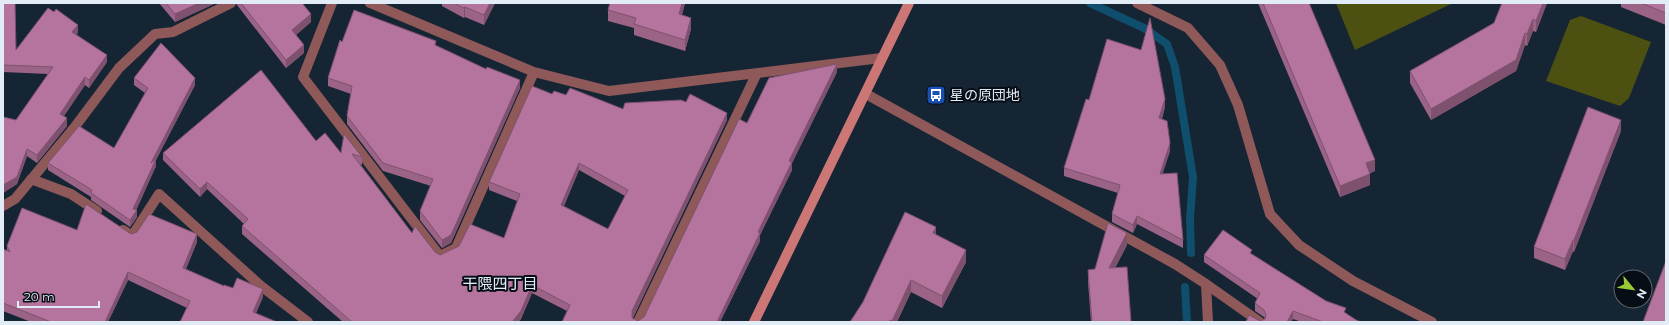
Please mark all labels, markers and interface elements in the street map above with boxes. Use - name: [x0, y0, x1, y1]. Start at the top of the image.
- bus stop icon: 星の原団地: [925, 84, 947, 106]
- place label: 星の原団地: [950, 86, 1020, 104]
- north arrow: [1613, 269, 1653, 309]
- district label: 干隈四丁目: [462, 274, 538, 293]
- scale bar: [18, 283, 99, 309]
- text: N: [1633, 287, 1650, 301]
- text: 20 m: [24, 289, 55, 304]

